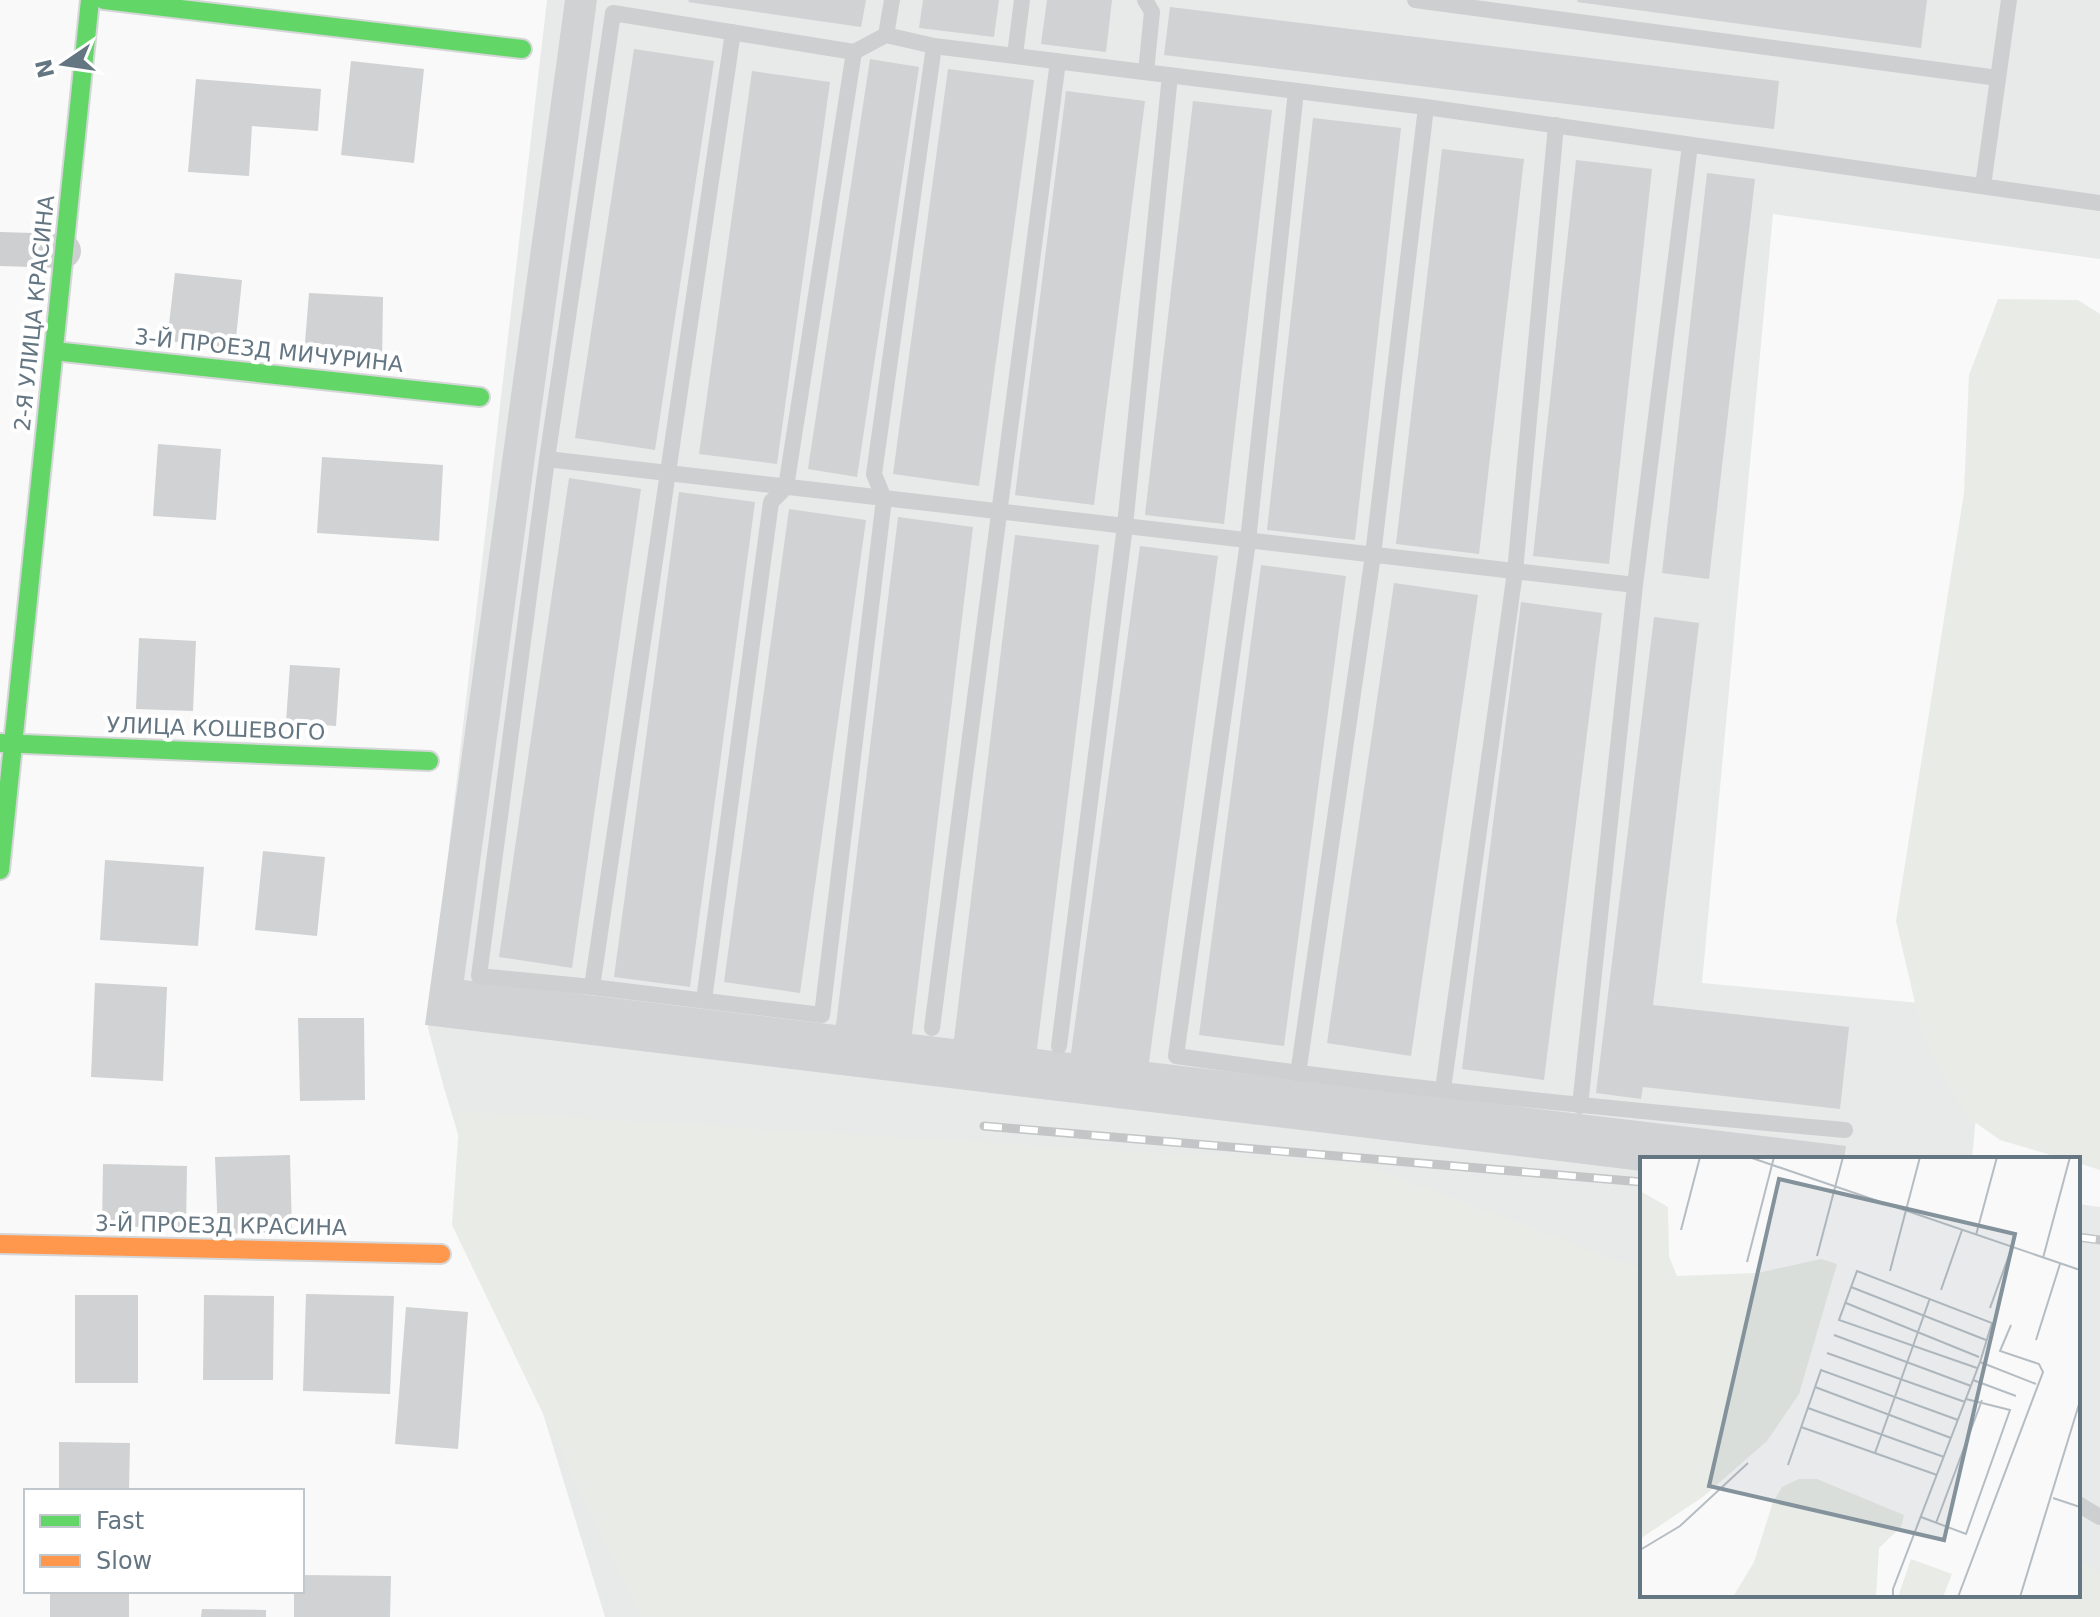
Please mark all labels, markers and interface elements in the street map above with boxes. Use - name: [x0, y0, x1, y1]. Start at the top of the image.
- north arrow: [24, 24, 104, 104]
- text: N: [31, 57, 59, 80]
- street label: 2-Я УЛИЦА КРАСИНА: [10, 194, 59, 432]
- street label: 3-Й ПРОЕЗД МИЧУРИНА: [133, 324, 404, 377]
- street label: УЛИЦА КОШЕВОГО: [106, 712, 326, 745]
- inset map: [1640, 1157, 2080, 1597]
- street label: 3-Й ПРОЕЗД КРАСИНА: [95, 1211, 347, 1240]
- legend: [24, 1489, 304, 1593]
- text: Fast: [96, 1507, 144, 1535]
- text: Slow: [96, 1547, 152, 1575]

